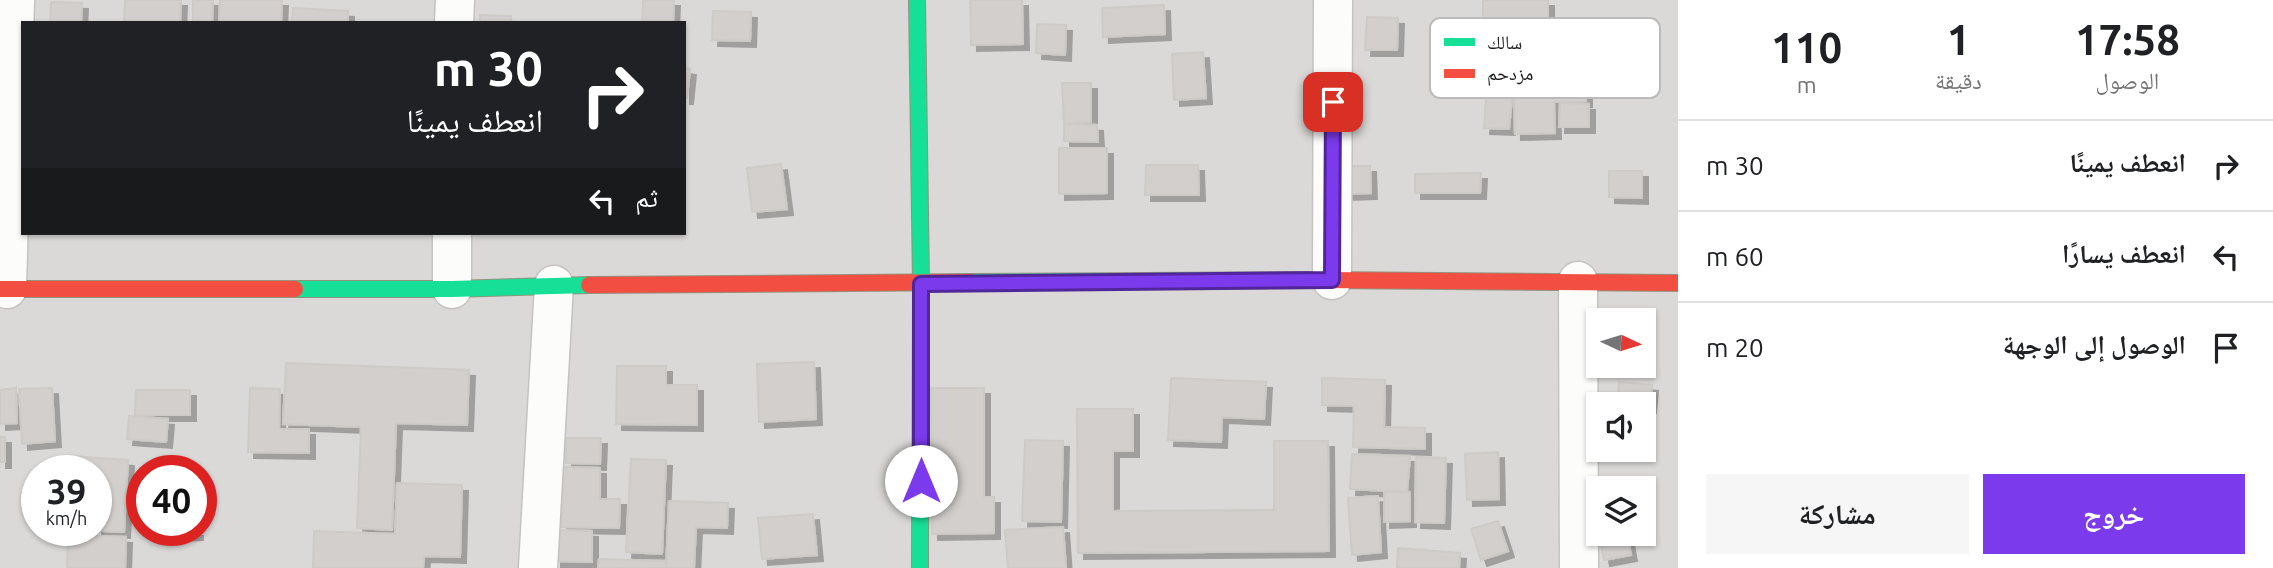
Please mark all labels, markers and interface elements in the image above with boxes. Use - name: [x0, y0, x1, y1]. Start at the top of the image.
- text: 1: [1947, 16, 1970, 63]
- text: 17:58: [2075, 16, 2180, 63]
- legend: [1430, 18, 1660, 98]
- text: 110: [1771, 24, 1842, 71]
- text: سالك: [1487, 31, 1522, 53]
- text: 30 m: [434, 40, 543, 95]
- icon: right: [567, 49, 658, 140]
- text: مزدحم: [1487, 62, 1533, 86]
- text: دقيقة: [1935, 68, 1982, 93]
- text: الوصول: [2096, 68, 2159, 93]
- pin: [1303, 72, 1363, 132]
- text: m: [1797, 72, 1816, 97]
- icon: arrive: [1314, 83, 1352, 121]
- text: انعطف يمينًا: [407, 102, 543, 138]
- icon: right: [2207, 147, 2245, 185]
- text: انعطف يمينًا: [2070, 148, 2186, 177]
- text: 30 m: [1706, 151, 1764, 180]
- icon: left: [583, 182, 621, 220]
- text: ثم: [635, 183, 658, 212]
- icon: left: [2207, 238, 2245, 276]
- text: انعطف يسارًا: [2062, 239, 2186, 268]
- text: 60 m: [1706, 242, 1764, 271]
- north arrow: [1586, 308, 1656, 378]
- map controls: [1586, 308, 1656, 546]
- icon: arrive: [2207, 329, 2245, 367]
- text: الوصول إلى الوجهة: [2003, 330, 2186, 359]
- text: 20 m: [1706, 333, 1764, 362]
- button: sound: [1586, 392, 1656, 462]
- position arrow: [884, 444, 958, 518]
- speed limit sign: 40: [126, 455, 217, 546]
- text: 39: [47, 471, 86, 511]
- button: مشاركة: [1706, 474, 1969, 554]
- button: خروج: [1983, 474, 2245, 554]
- button: layers: [1586, 476, 1656, 546]
- text: km/h: [46, 508, 87, 528]

